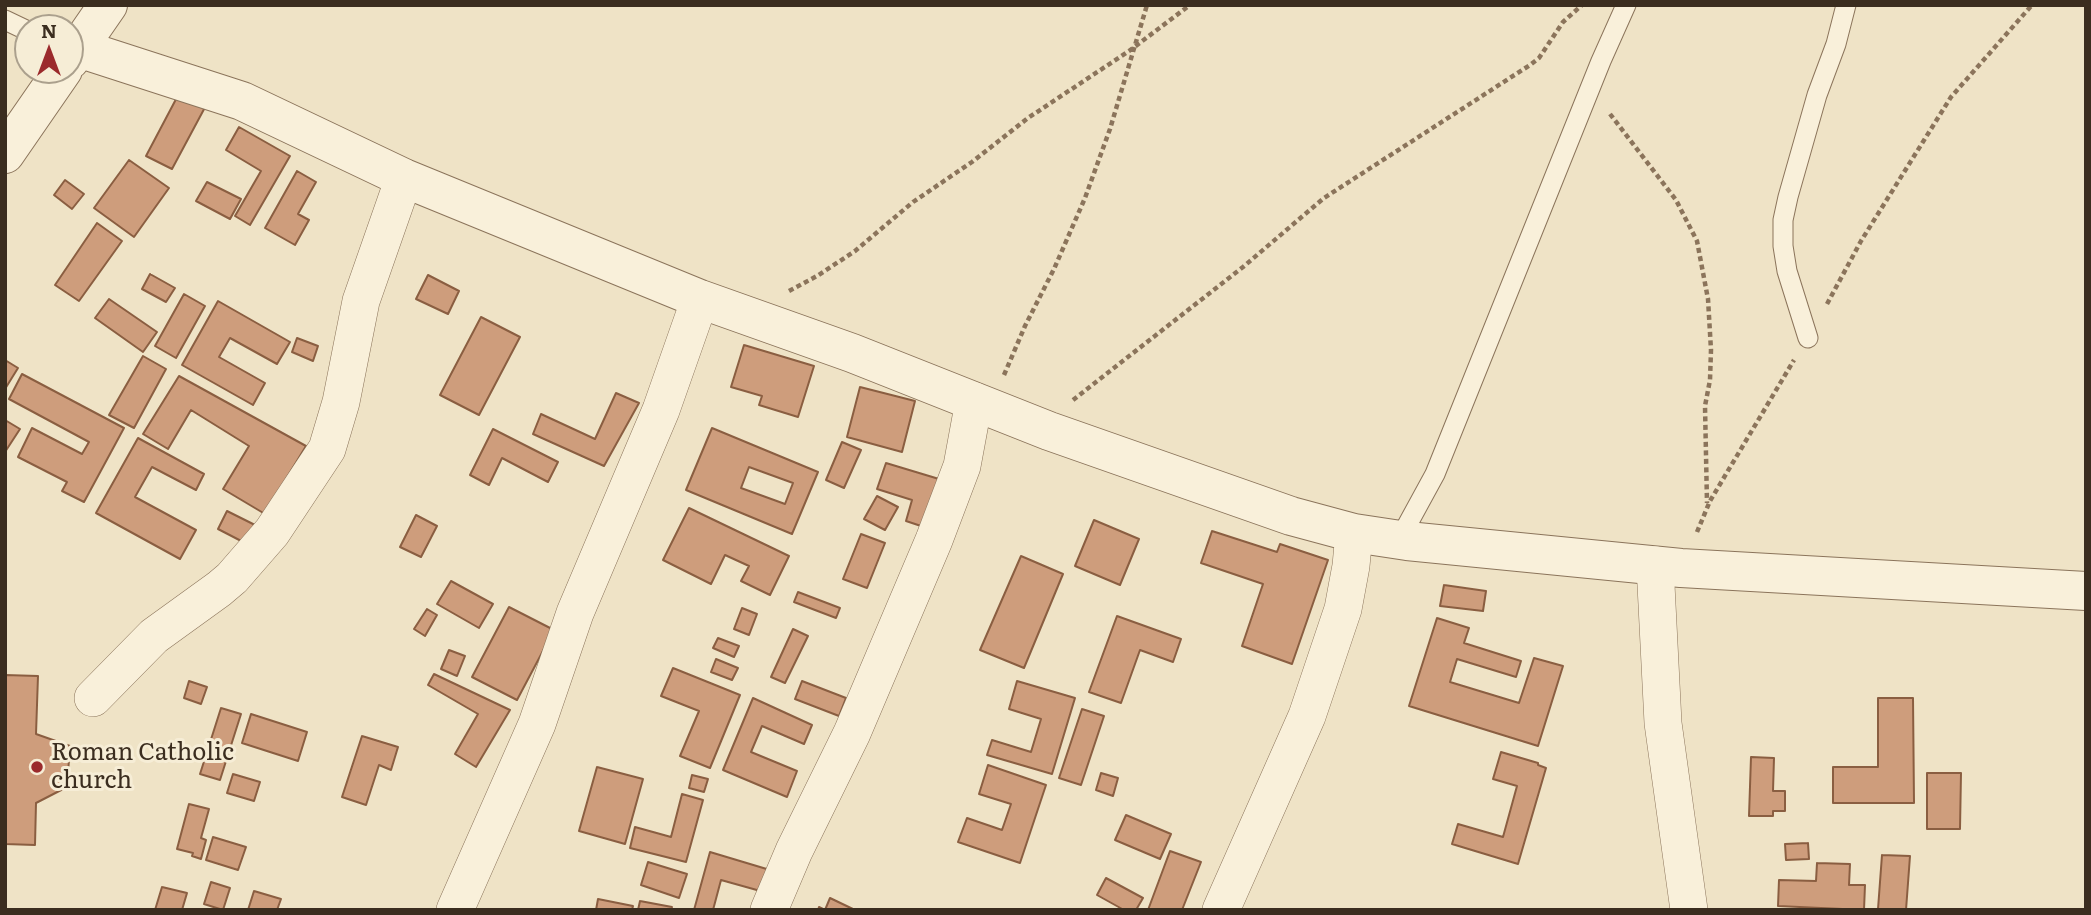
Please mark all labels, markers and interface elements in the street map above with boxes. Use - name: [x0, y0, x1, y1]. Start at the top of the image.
- north arrow: [14, 14, 84, 84]
- text: N: [41, 16, 57, 44]
- place label: Roman Catholic church: [51, 739, 234, 795]
- marker: Roman Catholic church: [29, 759, 45, 775]

